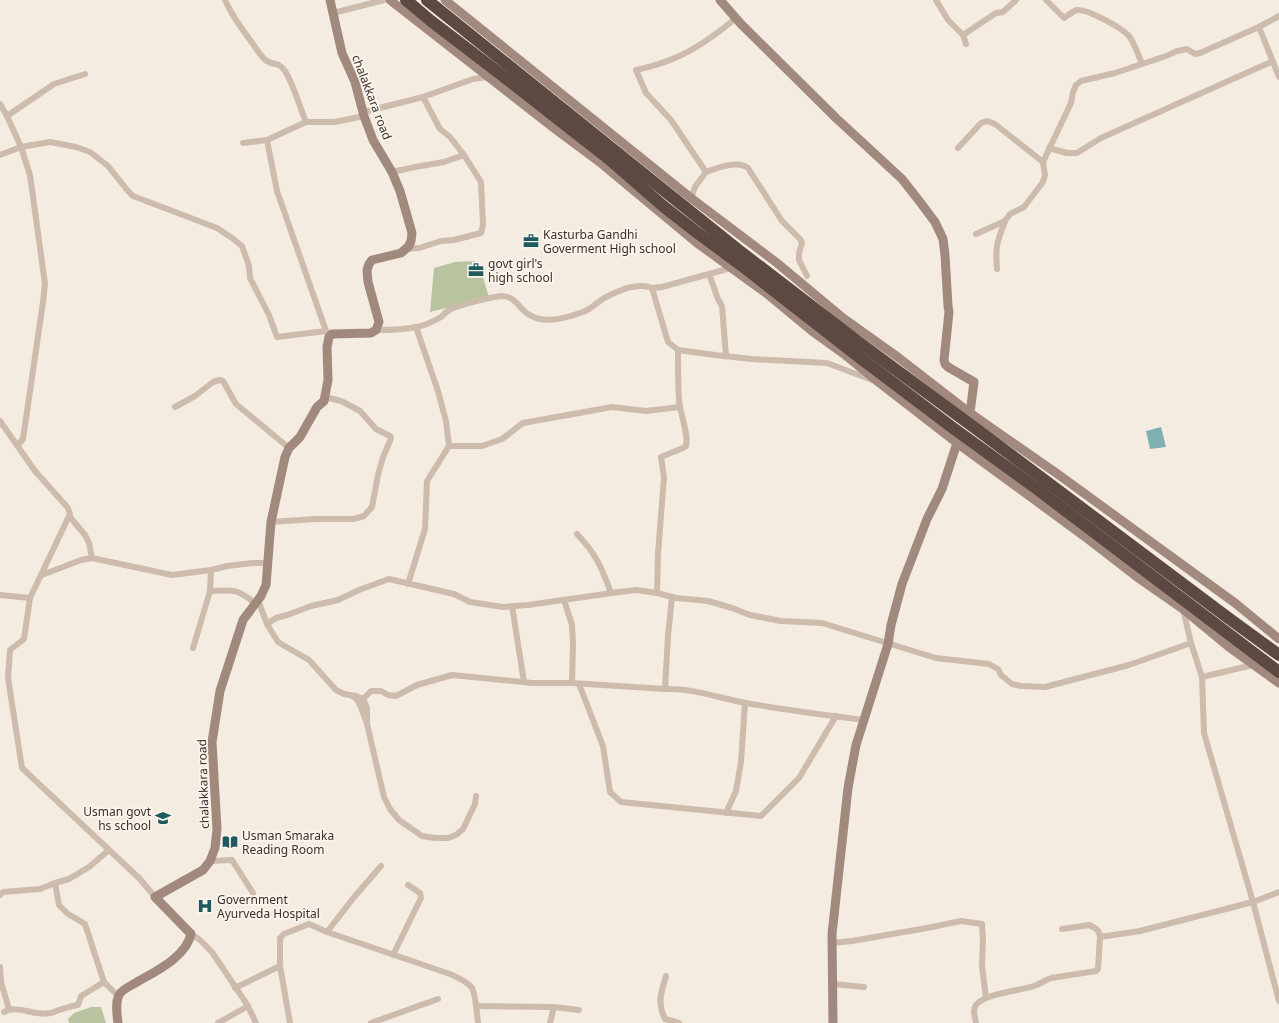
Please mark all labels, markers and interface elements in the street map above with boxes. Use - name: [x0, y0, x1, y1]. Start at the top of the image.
- street label: chalakkara road: [348, 52, 396, 142]
- place label: Kasturba Gandhi Goverment High school: [543, 226, 676, 257]
- office icon: Kasturba Gandhi Goverment High school: [522, 232, 540, 250]
- place label: govt girl's high school: [488, 255, 553, 286]
- office icon: govt girl's high school: [467, 261, 485, 279]
- street label: chalakkara road: [193, 739, 213, 829]
- place label: Usman govt hs school: [83, 803, 152, 834]
- school or university icon: Usman govt hs school: [154, 809, 172, 827]
- place label: Usman Smaraka Reading Room: [242, 827, 334, 858]
- library icon: Usman Smaraka Reading Room: [221, 833, 239, 851]
- place label: Government Ayurveda Hospital: [217, 891, 320, 922]
- hospital icon: Government Ayurveda Hospital: [196, 897, 214, 915]

